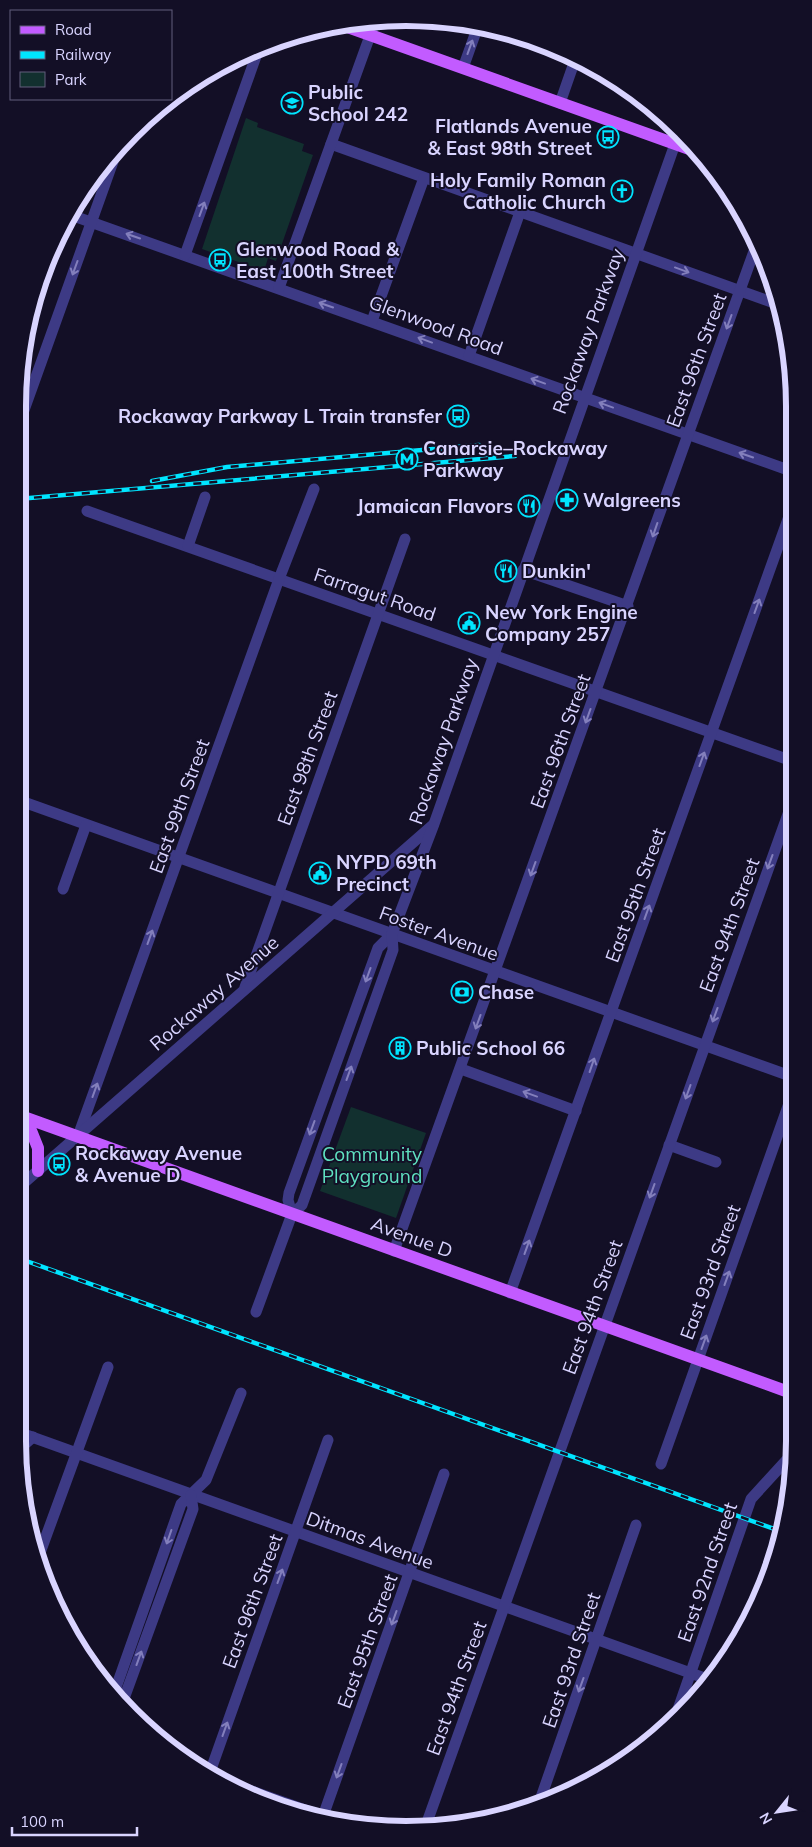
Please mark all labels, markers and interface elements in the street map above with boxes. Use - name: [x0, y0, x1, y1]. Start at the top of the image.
- legend: [10, 10, 172, 100]
- text: Road: [55, 20, 92, 39]
- one-way arrow: [466, 40, 475, 55]
- text: Railway: [55, 45, 111, 64]
- text: Park: [55, 70, 87, 89]
- place label: Public School 242: [308, 80, 408, 126]
- school or university icon: Public School 242: [280, 91, 304, 115]
- place label: Flatlands Avenue & East 98th Street: [428, 114, 592, 160]
- bus stop icon: Flatlands Avenue & East 98th Street: [596, 125, 620, 149]
- place label: Holy Family Roman Catholic Church: [430, 168, 606, 214]
- church icon: Holy Family Roman Catholic Church: [610, 179, 634, 203]
- one-way arrow: [198, 202, 207, 217]
- one-way arrow: [126, 231, 141, 240]
- place label: Glenwood Road & East 100th Street: [236, 237, 400, 283]
- street label: Rockaway Parkway: [547, 245, 629, 417]
- bus stop icon: Glenwood Road & East 100th Street: [208, 248, 232, 272]
- one-way arrow: [70, 259, 79, 275]
- one-way arrow: [673, 266, 689, 275]
- street label: East 96th Street: [661, 289, 732, 431]
- street label: Glenwood Road: [366, 290, 506, 360]
- one-way arrow: [319, 300, 334, 309]
- one-way arrow: [724, 314, 733, 329]
- one-way arrow: [418, 335, 433, 344]
- one-way arrow: [531, 376, 547, 385]
- one-way arrow: [599, 400, 614, 409]
- place label: Rockaway Parkway L Train transfer: [118, 404, 443, 428]
- bus stop icon: Rockaway Parkway L Train transfer: [446, 404, 470, 428]
- place label: Canarsie–Rockaway Parkway: [423, 436, 608, 482]
- metro station icon: Canarsie–Rockaway Parkway: [395, 447, 419, 471]
- one-way arrow: [738, 450, 754, 459]
- pharmacy icon: Walgreens: [555, 488, 579, 512]
- place label: Walgreens: [583, 488, 681, 512]
- place label: Jamaican Flavors: [357, 494, 513, 518]
- restaurant icon: Jamaican Flavors: [517, 494, 541, 518]
- one-way arrow: [649, 522, 659, 538]
- restaurant icon: Dunkin': [494, 559, 518, 583]
- place label: Dunkin': [522, 559, 591, 583]
- street label: Farragut Road: [311, 562, 439, 626]
- one-way arrow: [753, 599, 762, 614]
- place label: New York Engine Company 257: [485, 600, 638, 646]
- public building icon: New York Engine Company 257: [457, 611, 481, 635]
- street label: Rockaway Parkway: [403, 655, 483, 827]
- street label: East 96th Street: [525, 670, 596, 812]
- street label: East 98th Street: [272, 687, 343, 829]
- one-way arrow: [583, 708, 592, 723]
- street label: East 99th Street: [144, 735, 215, 877]
- one-way arrow: [698, 752, 707, 767]
- street label: East 95th Street: [600, 824, 671, 966]
- place label: NYPD 69th Precinct: [336, 850, 437, 896]
- street label: East 94th Street: [694, 854, 765, 996]
- one-way arrow: [765, 854, 774, 870]
- public building icon: NYPD 69th Precinct: [308, 861, 332, 885]
- one-way arrow: [528, 861, 537, 876]
- street label: Foster Avenue: [376, 900, 502, 966]
- one-way arrow: [643, 905, 652, 920]
- street label: Rockaway Avenue: [145, 930, 283, 1056]
- one-way arrow: [146, 930, 155, 946]
- one-way arrow: [363, 967, 372, 982]
- bank icon: Chase: [450, 980, 474, 1004]
- place label: Chase: [478, 980, 534, 1004]
- one-way arrow: [710, 1007, 719, 1023]
- one-way arrow: [473, 1014, 482, 1029]
- building icon: Public School 66: [388, 1036, 412, 1060]
- place label: Public School 66: [416, 1036, 565, 1060]
- one-way arrow: [588, 1057, 598, 1073]
- one-way arrow: [345, 1066, 354, 1081]
- one-way arrow: [91, 1083, 100, 1098]
- one-way arrow: [683, 1083, 692, 1099]
- one-way arrow: [523, 1089, 539, 1098]
- one-way arrow: [307, 1120, 317, 1136]
- place label: Rockaway Avenue & Avenue D: [75, 1141, 242, 1187]
- park label: Community Playground: [322, 1142, 422, 1188]
- bus stop icon: Rockaway Avenue & Avenue D: [47, 1152, 71, 1176]
- one-way arrow: [647, 1183, 656, 1198]
- street label: East 93rd Street: [674, 1201, 746, 1343]
- street label: Avenue D: [368, 1211, 456, 1263]
- street label: East 94th Street: [557, 1236, 628, 1378]
- one-way arrow: [523, 1240, 532, 1255]
- one-way arrow: [723, 1271, 732, 1286]
- one-way arrow: [700, 1334, 709, 1350]
- street label: East 92nd Street: [672, 1499, 742, 1645]
- street label: Ditmas Avenue: [303, 1506, 437, 1574]
- one-way arrow: [164, 1529, 173, 1544]
- street label: East 96th Street: [217, 1530, 288, 1672]
- one-way arrow: [276, 1569, 285, 1584]
- street label: East 95th Street: [332, 1570, 403, 1712]
- street label: East 93rd Street: [537, 1589, 606, 1731]
- one-way arrow: [389, 1610, 398, 1626]
- street label: East 94th Street: [421, 1617, 492, 1759]
- one-way arrow: [135, 1651, 144, 1666]
- one-way arrow: [576, 1677, 585, 1693]
- one-way arrow: [221, 1722, 230, 1737]
- one-way arrow: [334, 1763, 343, 1779]
- north arrow: [752, 1787, 802, 1837]
- scale bar: [12, 1804, 138, 1836]
- text: N: [755, 1809, 776, 1828]
- text: 100 m: [20, 1812, 64, 1831]

